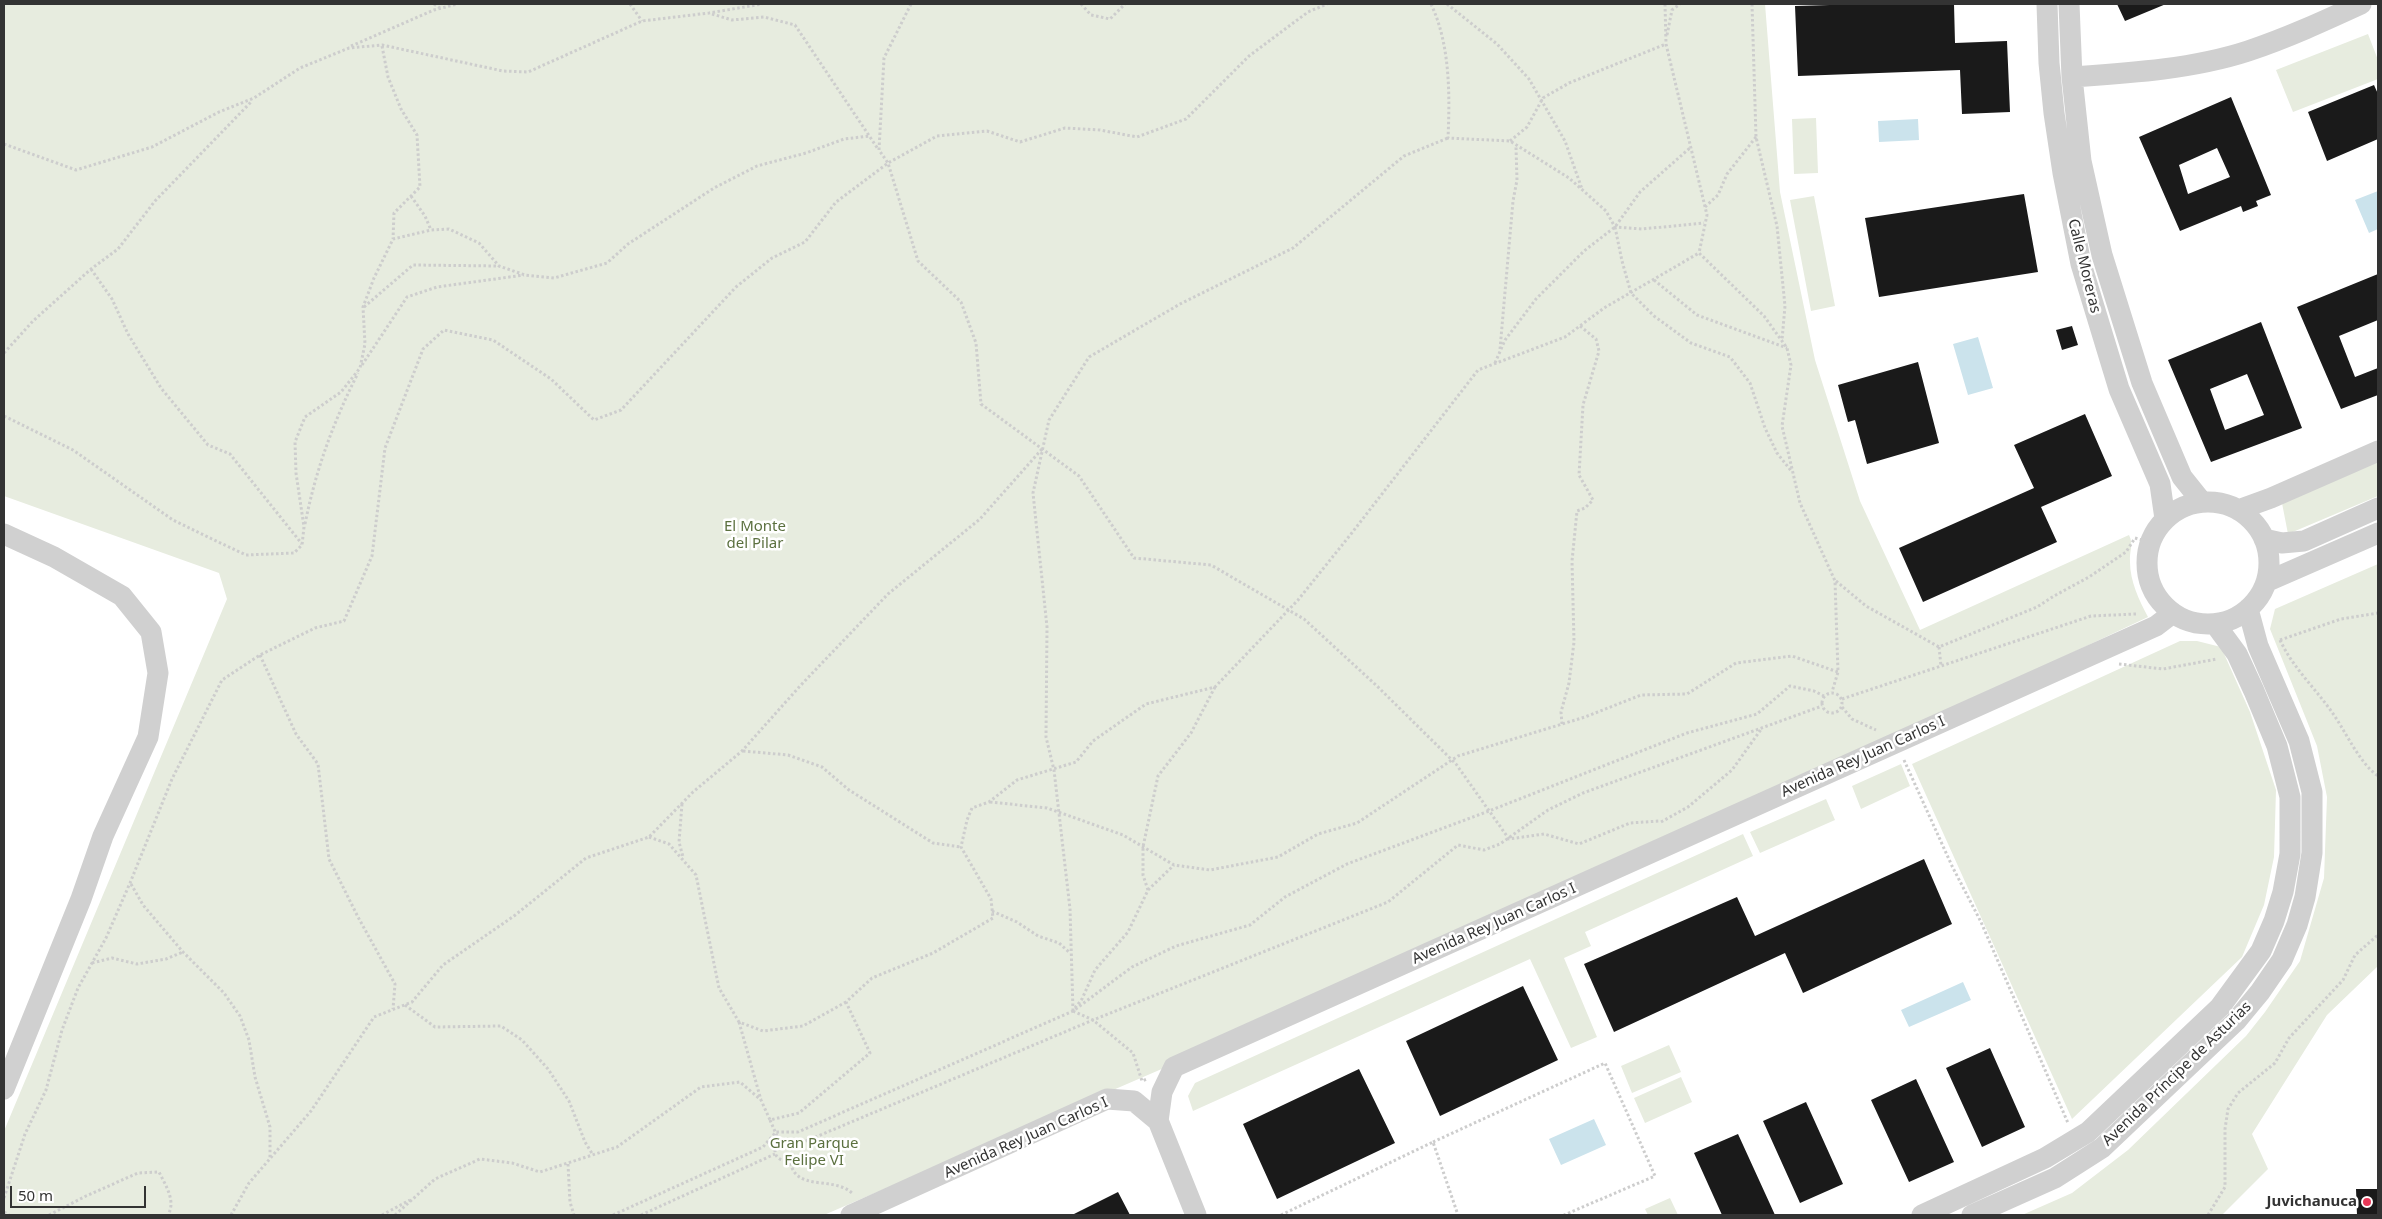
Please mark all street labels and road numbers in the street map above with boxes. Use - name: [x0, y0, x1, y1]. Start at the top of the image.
- street label: Calle Moreras: [2064, 217, 2104, 315]
- street label: Avenida Rey Juan Carlos I: [1778, 713, 1948, 801]
- street label: Avenida Rey Juan Carlos I: [1409, 880, 1579, 968]
- street label: Avenida Príncipe de Asturias: [2099, 998, 2255, 1150]
- street label: Avenida Rey Juan Carlos I: [941, 1094, 1111, 1182]

